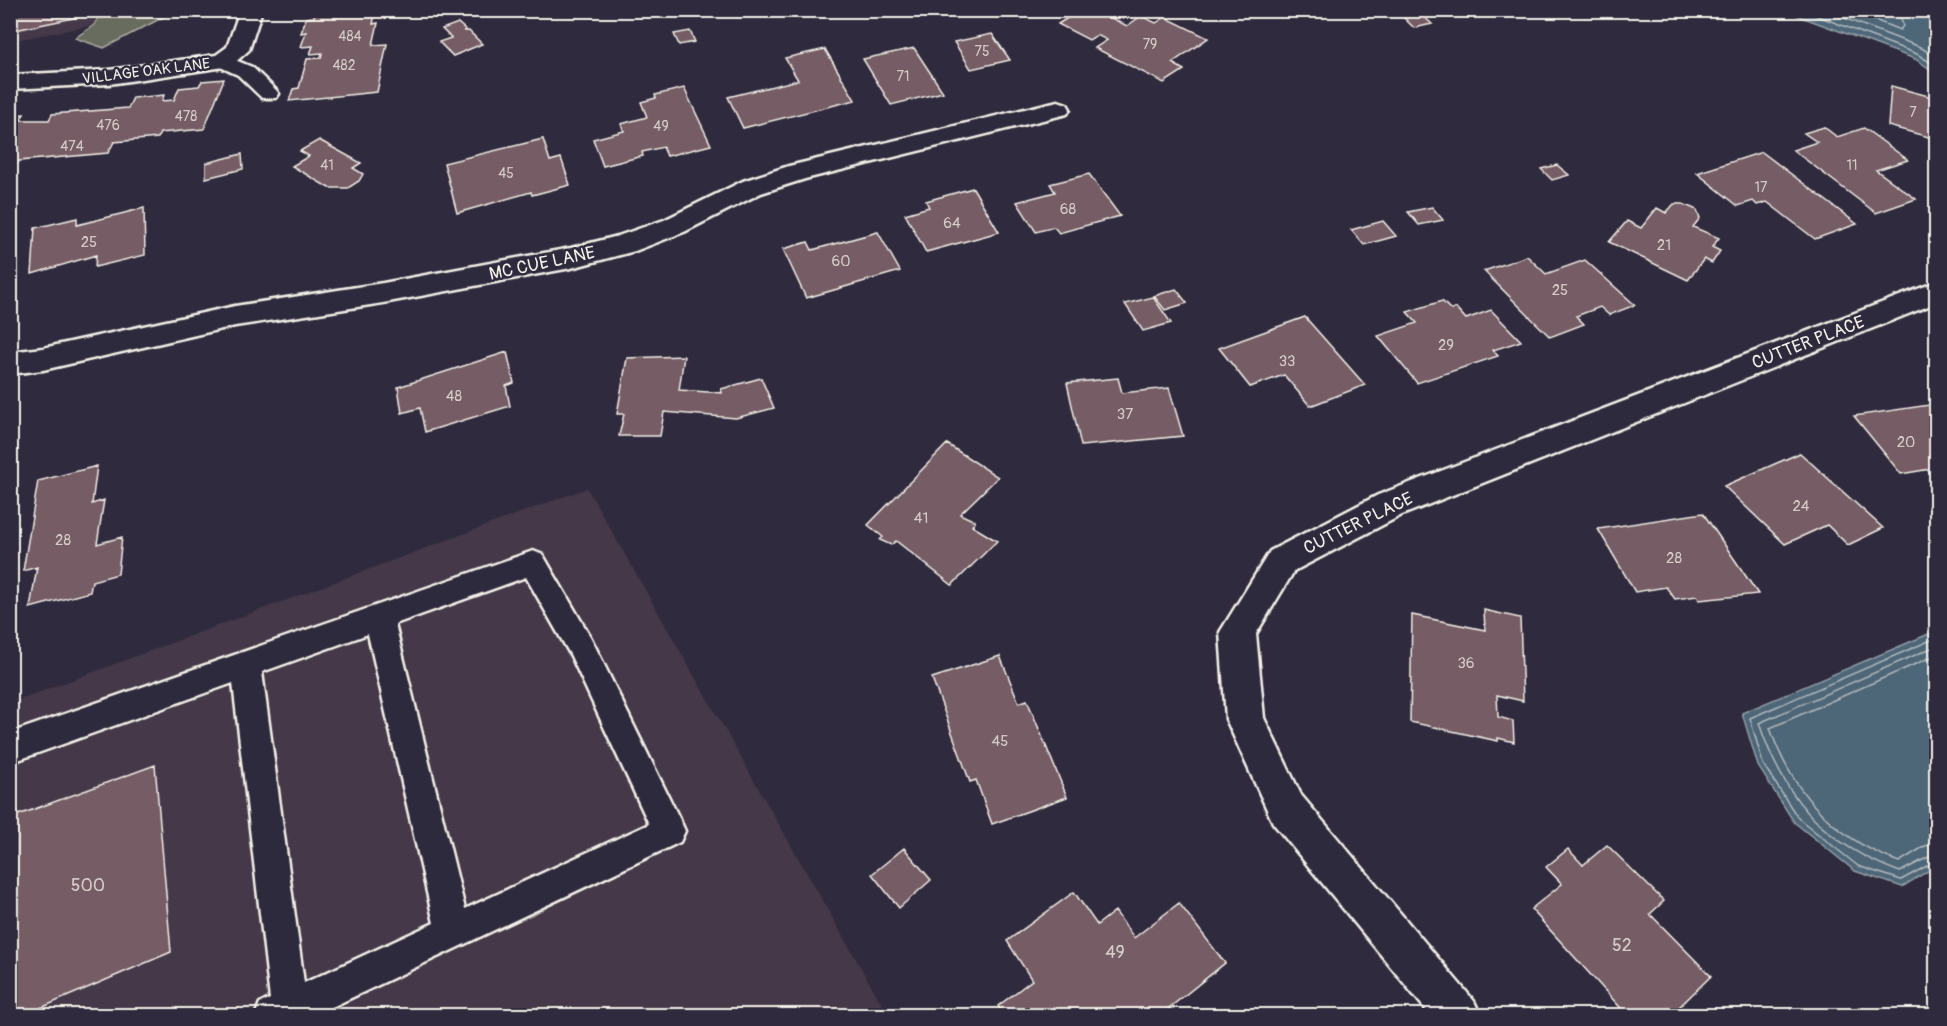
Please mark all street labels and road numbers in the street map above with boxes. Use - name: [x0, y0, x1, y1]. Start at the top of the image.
- street label: VILLAGE OAK LANE: [81, 54, 211, 89]
- street label: MC CUE LANE: [487, 241, 597, 286]
- street label: CUTTER PLACE: [1749, 310, 1868, 375]
- street label: CUTTER PLACE: [1300, 487, 1417, 560]

